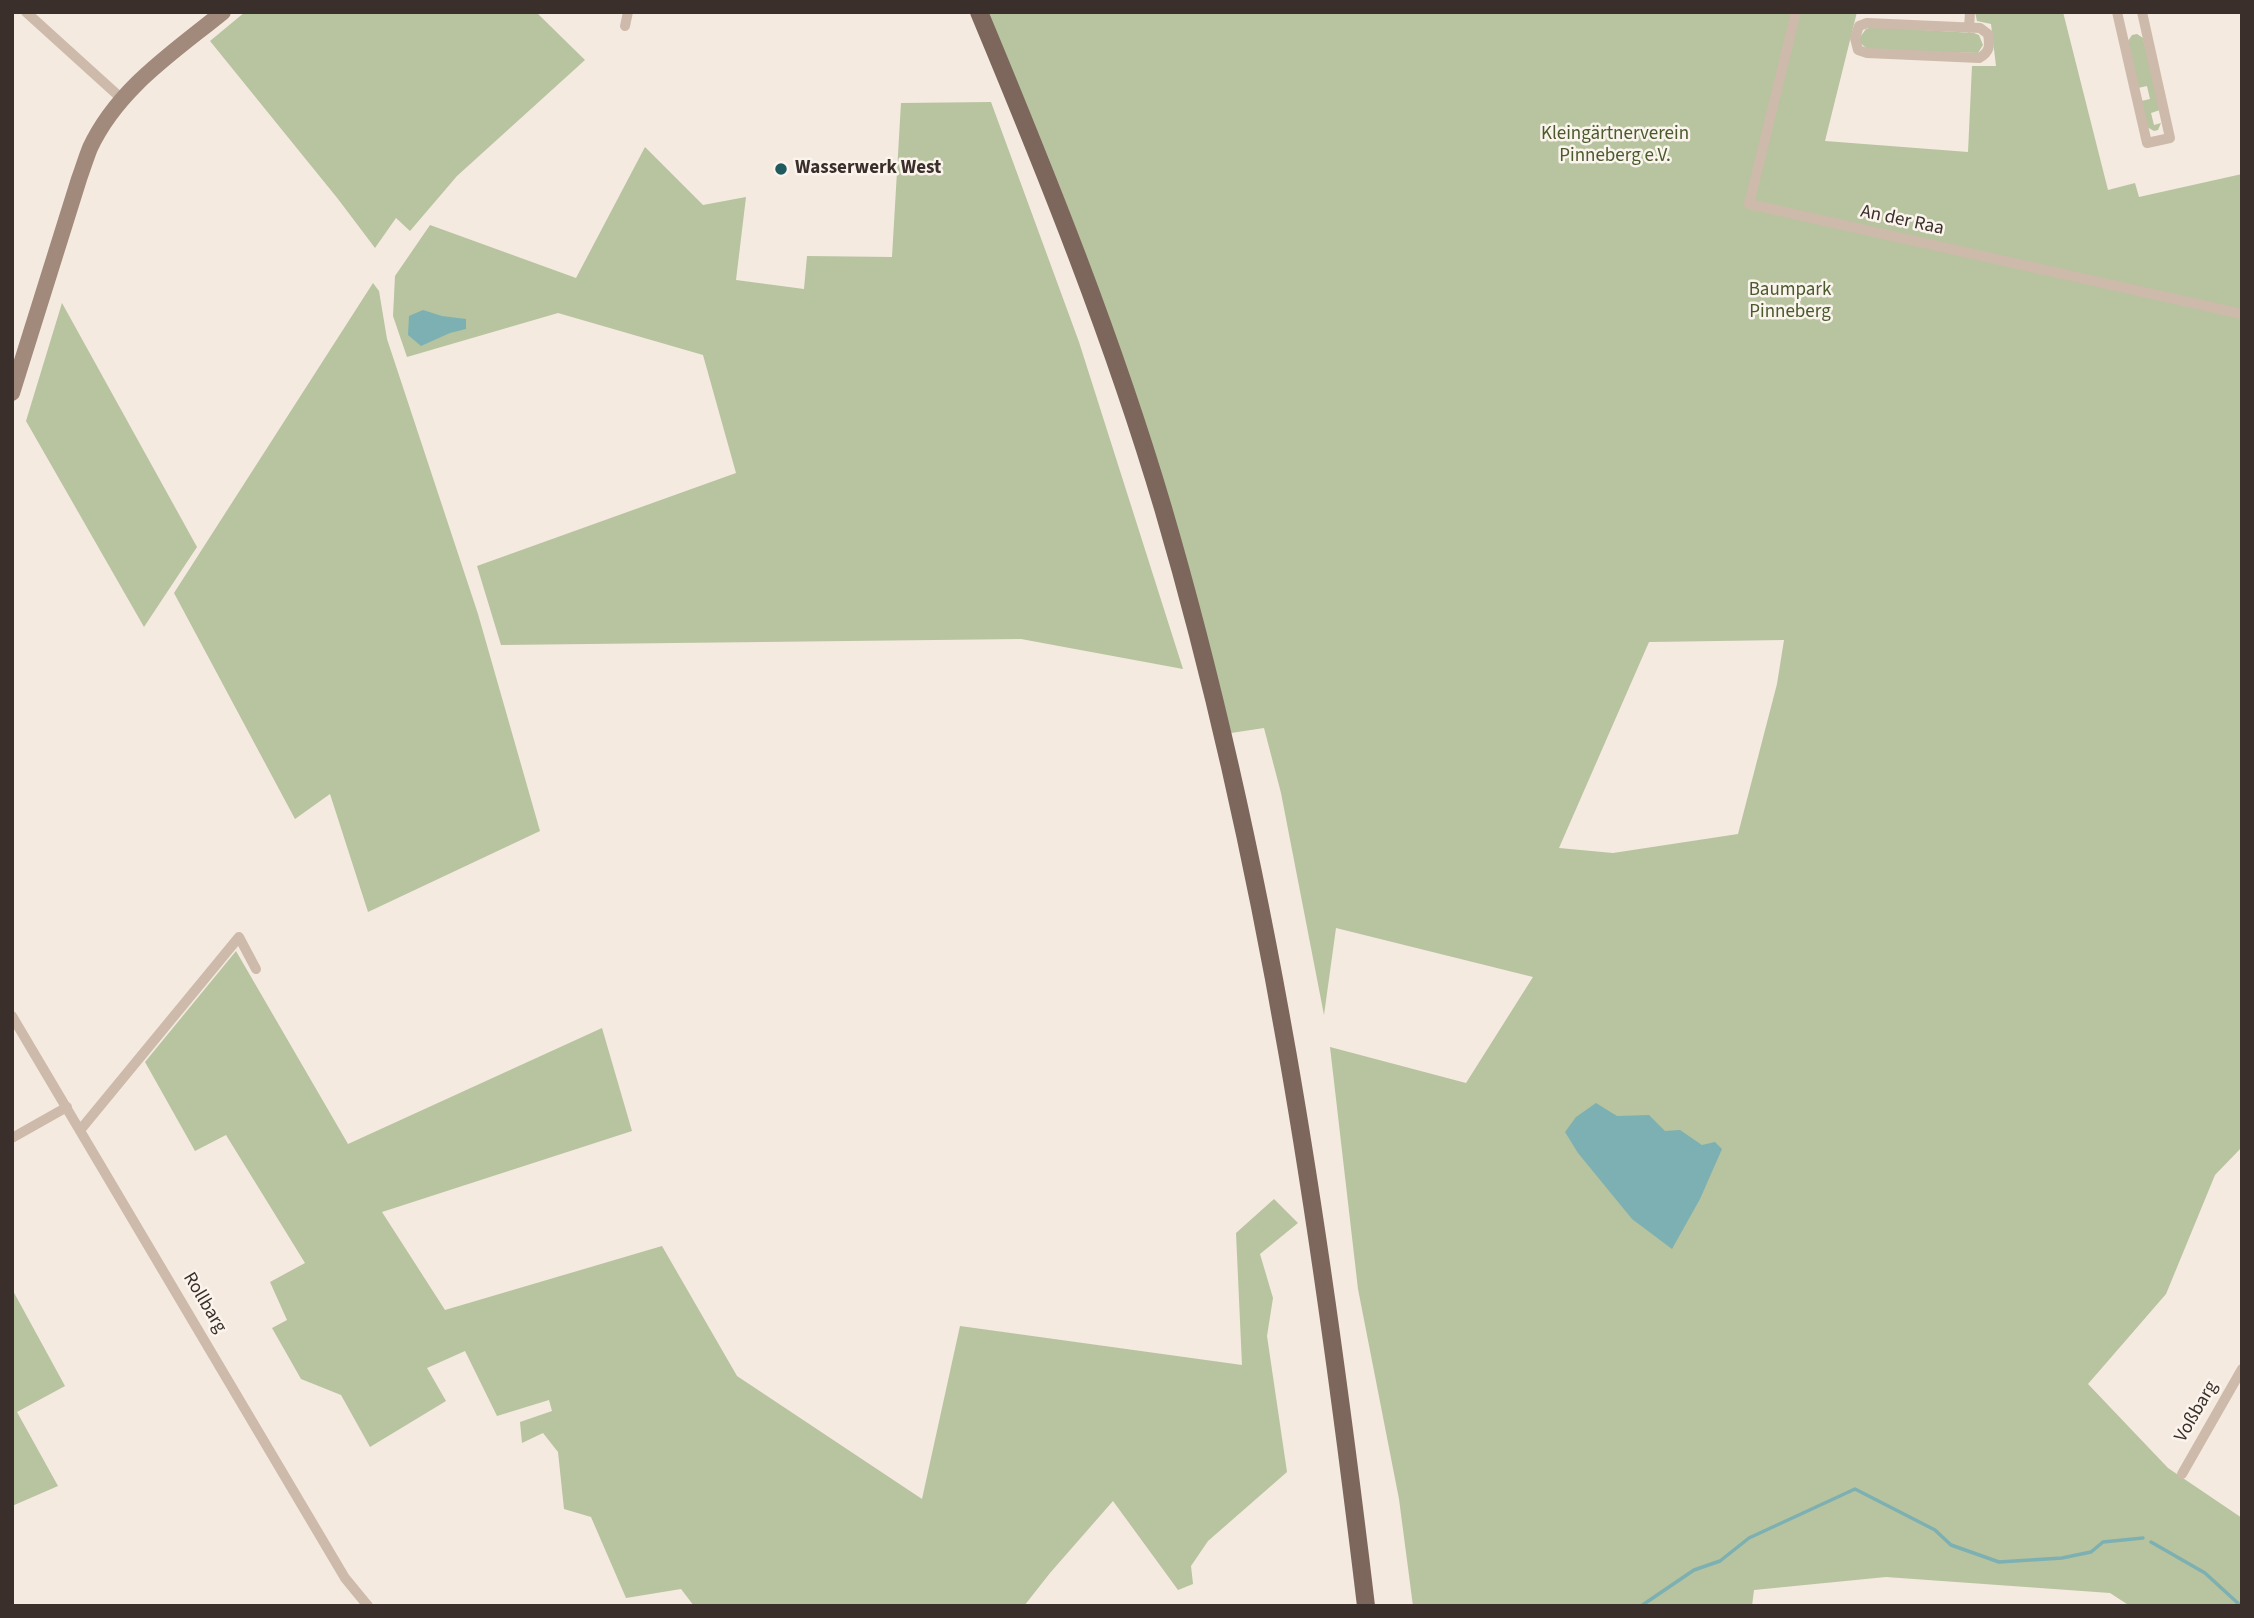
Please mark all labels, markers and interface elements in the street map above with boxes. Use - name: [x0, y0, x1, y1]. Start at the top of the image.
- park label: Kleingärtnerverein Pinneberg e.V.: [1541, 124, 1689, 168]
- place label: Wasserwerk West: [795, 158, 941, 180]
- marker: Wasserwerk West: [773, 161, 789, 177]
- street label: An der Raa: [1858, 201, 1946, 241]
- park label: Baumpark Pinneberg: [1749, 280, 1831, 324]
- street label: Rollbarg: [177, 1269, 231, 1337]
- street label: Voßbarg: [2170, 1377, 2224, 1447]

